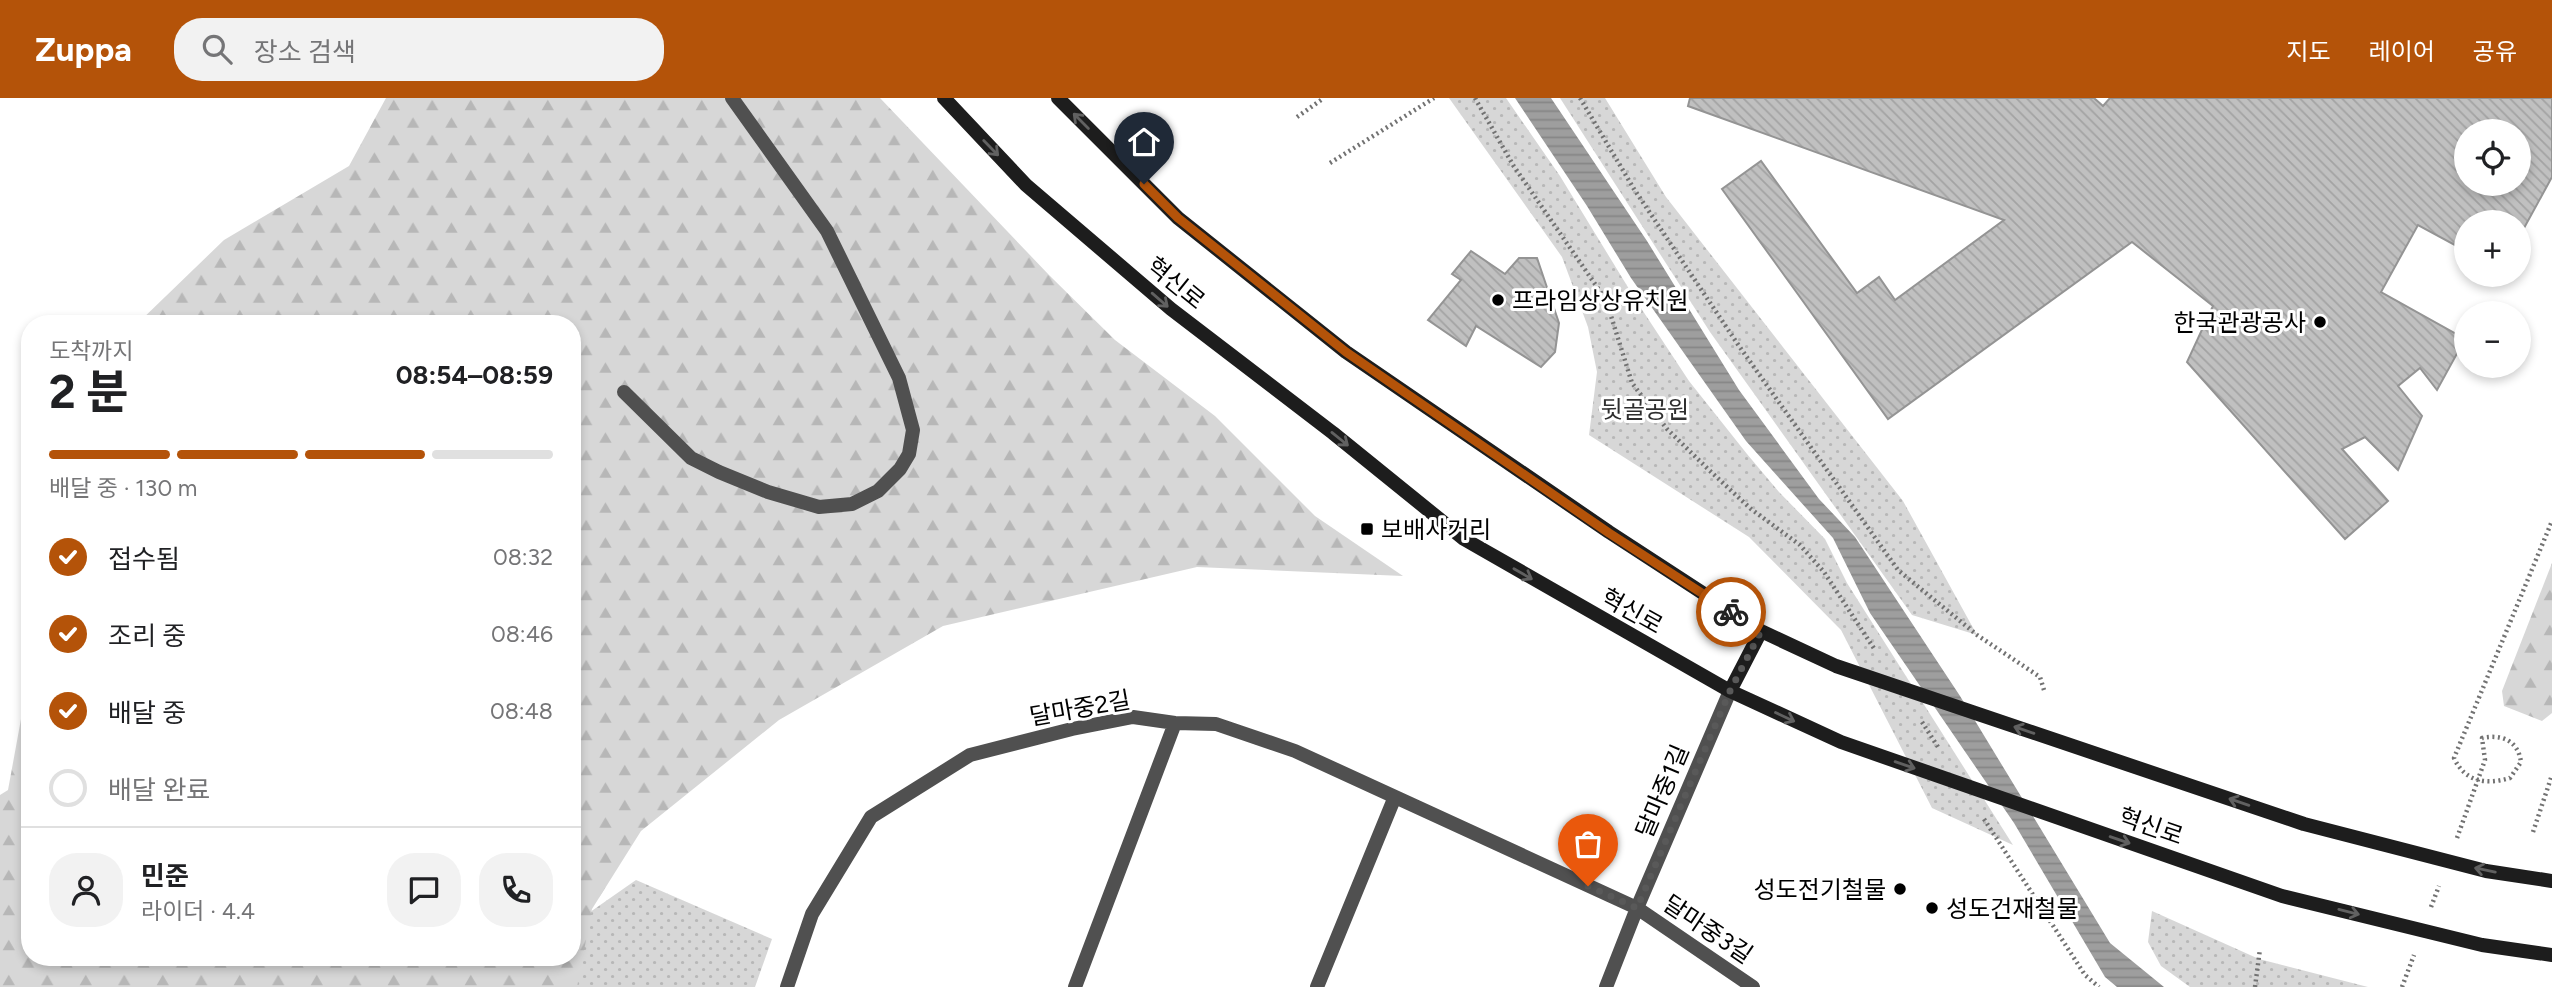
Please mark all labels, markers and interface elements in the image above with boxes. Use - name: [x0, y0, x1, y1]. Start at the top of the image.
- search box: [174, 18, 664, 81]
- text: Zuppa: [35, 30, 132, 69]
- icon: search: [198, 30, 236, 68]
- text: 장소 검색: [254, 36, 356, 68]
- text: 지도: [2286, 37, 2331, 66]
- text: 레이어: [2369, 37, 2435, 66]
- text: 공유: [2473, 37, 2517, 66]
- one-way arrow: [1073, 112, 1090, 129]
- pin: [1114, 112, 1174, 184]
- map controls: [2454, 119, 2531, 378]
- button: locate: [2454, 119, 2531, 196]
- icon: home: [1125, 123, 1163, 161]
- one-way arrow: [983, 139, 1000, 156]
- button: +: [2454, 210, 2531, 287]
- street label: 혁신로: [1141, 251, 1211, 315]
- place label: 프라임상상유치원: [1512, 286, 1689, 315]
- one-way arrow: [1151, 292, 1169, 308]
- marker: 프라임상상유치원: [1490, 292, 1506, 308]
- button: −: [2454, 301, 2531, 378]
- place label: 한국관광공사: [2174, 308, 2306, 337]
- marker: 한국관광공사: [2312, 314, 2328, 330]
- text: 도착까지: [49, 337, 134, 365]
- text: 08:54–08:59: [396, 359, 553, 391]
- text: 2 분: [49, 364, 129, 420]
- park label: 뒷골공원: [1601, 395, 1689, 424]
- one-way arrow: [1330, 431, 1348, 447]
- text: 배달 중 · 130 m: [49, 474, 197, 502]
- place label: 보배사거리: [1381, 515, 1491, 544]
- marker: 보배사거리: [1359, 521, 1375, 537]
- icon: check: [49, 538, 87, 576]
- text: 접수됨: [108, 543, 180, 575]
- text: 08:32: [493, 543, 553, 571]
- one-way arrow: [1512, 567, 1532, 581]
- courier: [1696, 577, 1766, 647]
- street label: 혁신로: [1596, 582, 1668, 640]
- icon: bike: [1712, 593, 1750, 631]
- icon: check: [49, 615, 87, 653]
- text: 조리 중: [108, 620, 186, 652]
- text: 08:46: [491, 620, 553, 648]
- street label: 달마중2길: [1027, 685, 1133, 731]
- icon: check: [49, 692, 87, 730]
- text: 배달 중: [108, 697, 186, 729]
- text: 08:48: [490, 697, 553, 725]
- one-way arrow: [1774, 710, 1795, 724]
- one-way arrow: [2013, 722, 2035, 735]
- street label: 달마중1길: [1629, 740, 1695, 842]
- one-way arrow: [1894, 759, 1916, 772]
- text: 배달 완료: [108, 774, 210, 806]
- one-way arrow: [2229, 795, 2251, 807]
- street label: 혁신로: [2115, 802, 2187, 850]
- pin: [1558, 814, 1618, 886]
- icon: bag: [1569, 825, 1607, 863]
- one-way arrow: [2108, 835, 2130, 847]
- button: person: [49, 853, 123, 927]
- button: chat: [387, 853, 461, 927]
- button: phone: [479, 853, 553, 927]
- text: 민준: [141, 860, 189, 892]
- one-way arrow: [2474, 862, 2497, 876]
- place label: 성도전기철물: [1754, 875, 1886, 904]
- marker: 성도전기철물: [1892, 881, 1908, 897]
- street label: 달마중3길: [1658, 889, 1758, 969]
- place label: 성도건재철물: [1946, 894, 2078, 923]
- text: 라이더 · 4.4: [141, 897, 255, 925]
- marker: 성도건재철물: [1924, 900, 1940, 916]
- one-way arrow: [2337, 907, 2359, 920]

